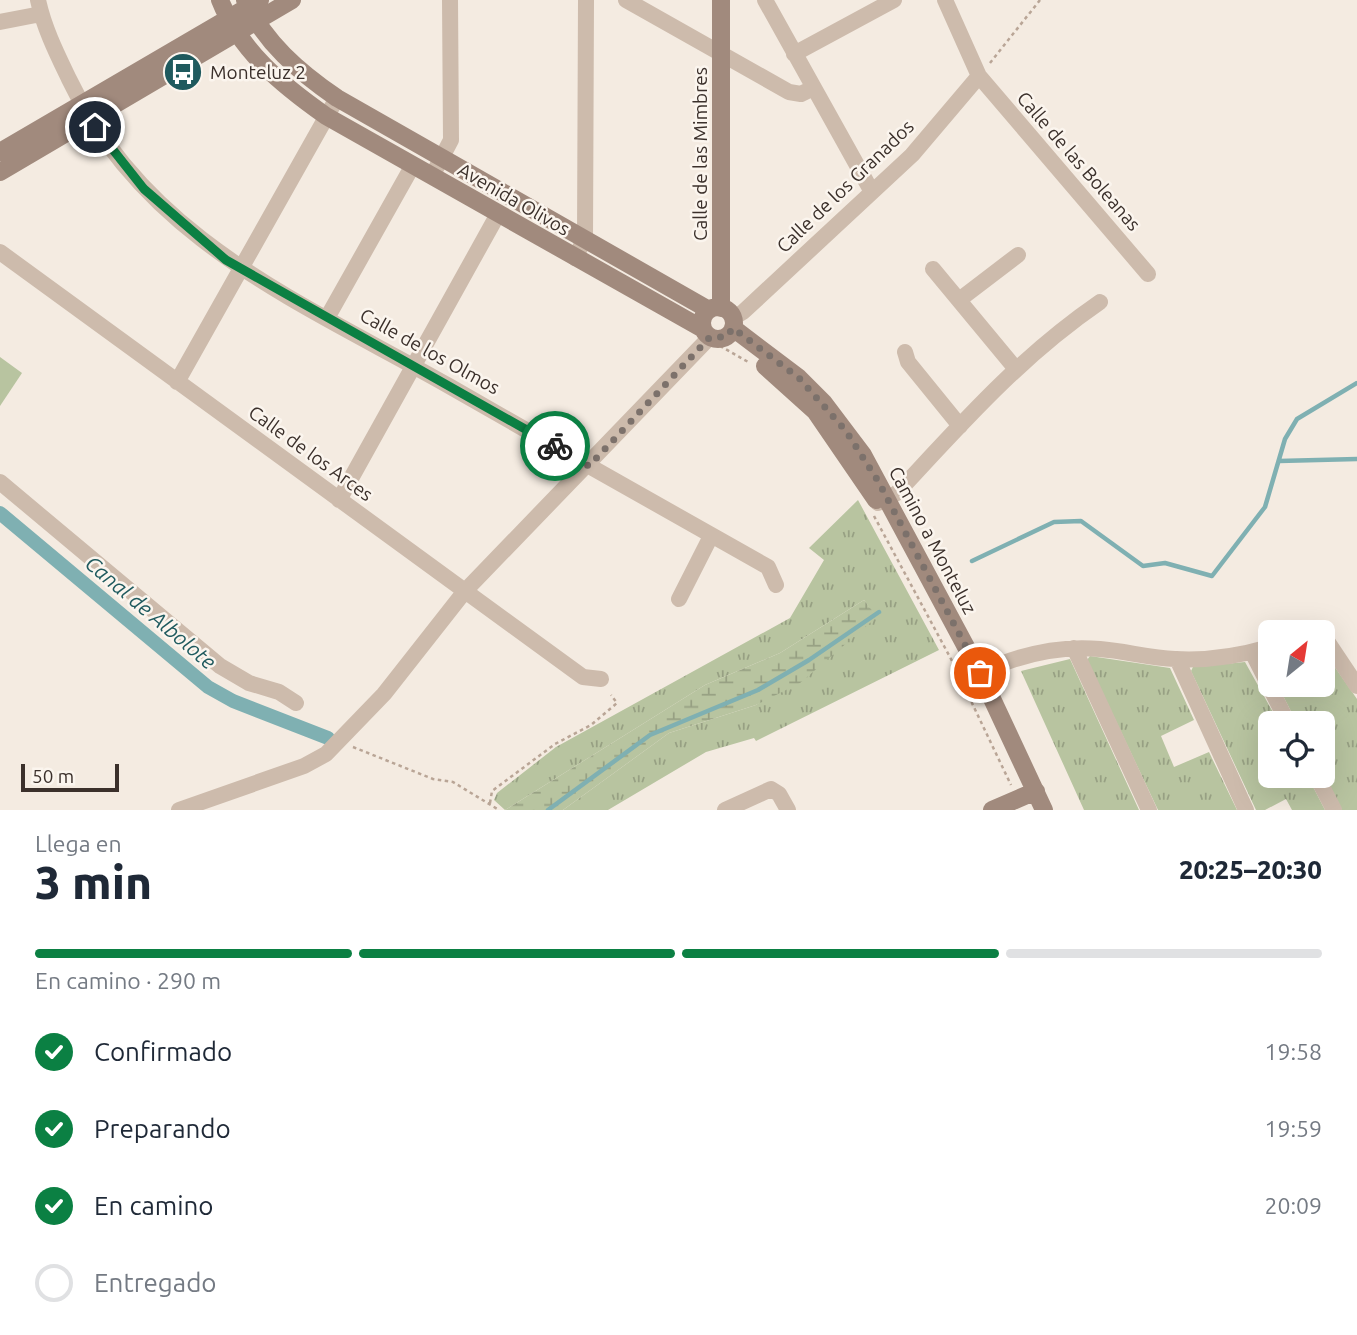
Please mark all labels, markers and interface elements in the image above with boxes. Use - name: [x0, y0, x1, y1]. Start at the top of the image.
- bus stop icon: Monteluz 2: [162, 51, 204, 93]
- place label: Monteluz 2: [210, 61, 306, 83]
- street label: Calle de las Mimbres: [689, 67, 711, 241]
- street label: Calle de las Boleanas: [1013, 87, 1145, 235]
- pin: [65, 97, 125, 157]
- icon: home: [76, 108, 114, 146]
- street label: Calle de los Granados: [772, 115, 918, 257]
- street label: Avenida Olivos: [454, 158, 574, 240]
- street label: Calle de los Olmos: [356, 303, 504, 399]
- street label: Calle de los Arces: [245, 401, 377, 505]
- courier: [520, 411, 590, 481]
- icon: bike: [536, 427, 574, 465]
- street label: Camino a Monteluz: [885, 463, 981, 618]
- water label: Canal de Albolote: [81, 550, 221, 674]
- north arrow: [1258, 620, 1335, 696]
- map controls: [1258, 620, 1335, 788]
- pin: [950, 643, 1010, 703]
- icon: bag: [961, 654, 999, 692]
- button: locate: [1258, 711, 1335, 788]
- scale bar: [21, 761, 119, 793]
- text: 50 m: [32, 765, 74, 787]
- text: Llega en: [35, 831, 122, 856]
- text: 20:25–20:30: [1179, 855, 1322, 884]
- text: 3 min: [35, 856, 152, 908]
- text: En camino · 290 m: [35, 968, 221, 993]
- icon: check: [35, 1033, 73, 1071]
- text: Confirmado: [94, 1037, 232, 1066]
- text: 19:58: [1264, 1039, 1322, 1064]
- icon: check: [35, 1110, 73, 1148]
- text: Preparando: [94, 1114, 231, 1143]
- text: 19:59: [1264, 1116, 1322, 1141]
- icon: check: [35, 1187, 73, 1225]
- text: En camino: [94, 1191, 214, 1220]
- text: 20:09: [1264, 1193, 1322, 1218]
- text: Entregado: [94, 1268, 217, 1297]

